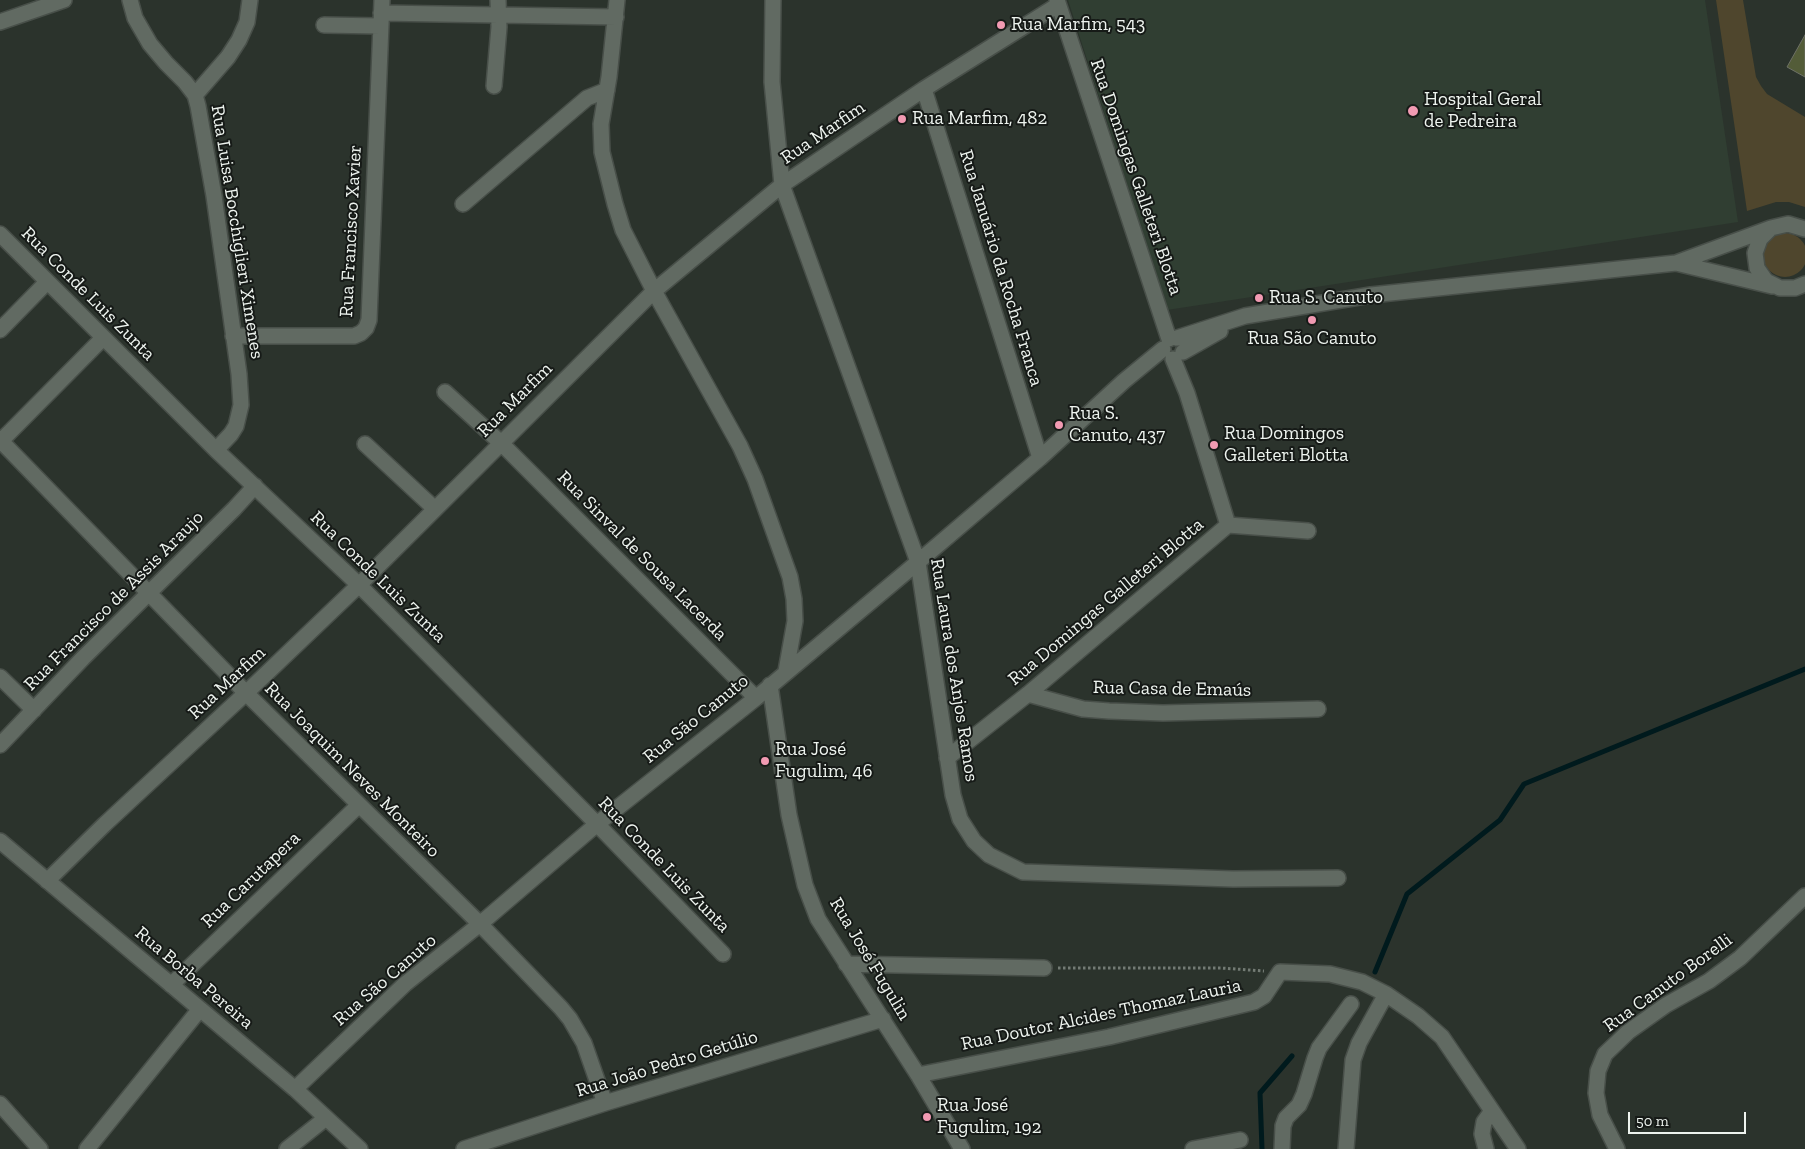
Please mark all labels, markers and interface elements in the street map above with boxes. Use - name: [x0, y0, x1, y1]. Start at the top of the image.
- place label: Rua Marfim, 543: [1011, 14, 1145, 36]
- marker: Rua Marfim, 543: [995, 19, 1007, 31]
- street label: Rua Domingas Galleteri Blotta: [1085, 56, 1187, 298]
- place label: Hospital Geral de Pedreira: [1424, 89, 1542, 133]
- street label: Rua Marfim: [776, 96, 870, 170]
- street label: Rua Luisa Bocchiglieri Ximenes: [206, 103, 268, 361]
- marker: Hospital Geral de Pedreira: [1406, 104, 1420, 118]
- place label: Rua Marfim, 482: [912, 108, 1047, 130]
- marker: Rua Marfim, 482: [896, 113, 908, 125]
- street label: Rua Francisco Xavier: [335, 144, 367, 318]
- street label: Rua Januário da Rocha Franca: [954, 147, 1048, 389]
- street label: Rua Conde Luis Zunta: [16, 222, 160, 366]
- place label: Rua S. Canuto: [1269, 287, 1383, 309]
- marker: Rua S. Canuto: [1253, 292, 1265, 304]
- marker: Rua São Canuto: [1306, 314, 1318, 326]
- place label: Rua São Canuto: [1247, 328, 1377, 350]
- street label: Rua Marfim: [473, 358, 557, 442]
- place label: Rua S. Canuto, 437: [1069, 403, 1165, 447]
- marker: Rua S. Canuto, 437: [1053, 419, 1065, 431]
- place label: Rua Domingos Galleteri Blotta: [1224, 423, 1348, 467]
- marker: Rua Domingos Galleteri Blotta: [1208, 439, 1220, 451]
- street label: Rua Sinval de Sousa Lacerda: [552, 466, 732, 646]
- street label: Rua Francisco de Assis Araujo: [19, 506, 209, 696]
- street label: Rua Conde Luis Zunta: [305, 506, 451, 648]
- street label: Rua Domingas Galleteri Blotta: [1004, 513, 1208, 691]
- street label: Rua Laura dos Anjos Ramos: [925, 557, 983, 783]
- street label: Rua Marfim: [184, 642, 270, 724]
- street label: Rua São Canuto: [639, 670, 753, 768]
- street label: Rua Casa de Emaús: [1093, 676, 1251, 702]
- street label: Rua Joaquim Neves Monteiro: [259, 677, 445, 863]
- place label: Rua José Fugulim, 46: [775, 739, 873, 783]
- marker: Rua José Fugulim, 46: [759, 755, 771, 767]
- street label: Rua Conde Luis Zunta: [593, 792, 735, 938]
- street label: Rua Carutapera: [197, 827, 305, 933]
- street label: Rua José Fugulin: [824, 894, 916, 1024]
- street label: Rua Borba Pereira: [130, 922, 258, 1034]
- street label: Rua São Canuto: [329, 929, 441, 1031]
- street label: Rua Canuto Borelli: [1599, 929, 1737, 1037]
- street label: Rua Doutor Alcides Thomaz Lauria: [959, 974, 1243, 1056]
- street label: Rua João Pedro Getúlio: [573, 1025, 761, 1103]
- place label: Rua José Fugulim, 192: [937, 1095, 1041, 1139]
- scale bar: [1630, 1102, 1748, 1134]
- marker: Rua José Fugulim, 192: [921, 1111, 933, 1123]
- text: 50 m: [1636, 1112, 1669, 1130]

